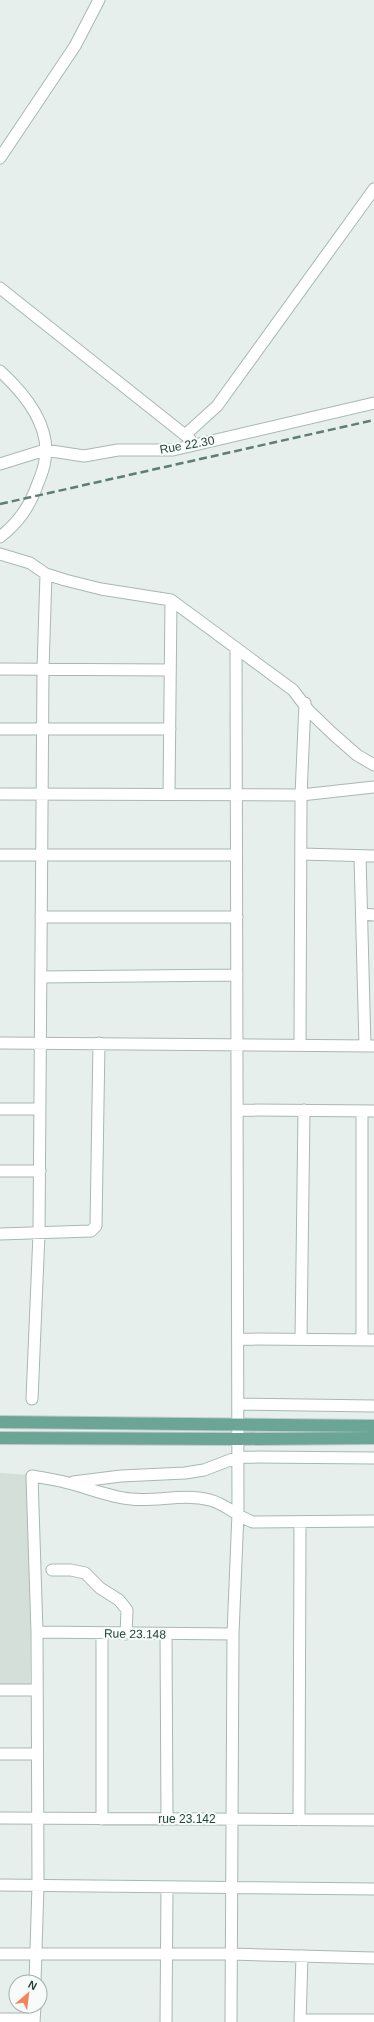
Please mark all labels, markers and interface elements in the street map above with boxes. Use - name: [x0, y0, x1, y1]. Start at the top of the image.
- street label: Rue 22.30: [159, 433, 216, 457]
- street label: Rue 23.148: [104, 1626, 166, 1642]
- street label: rue 23.142: [158, 1812, 216, 1826]
- north arrow: [8, 1974, 48, 2014]
- text: N: [26, 1978, 39, 1992]

